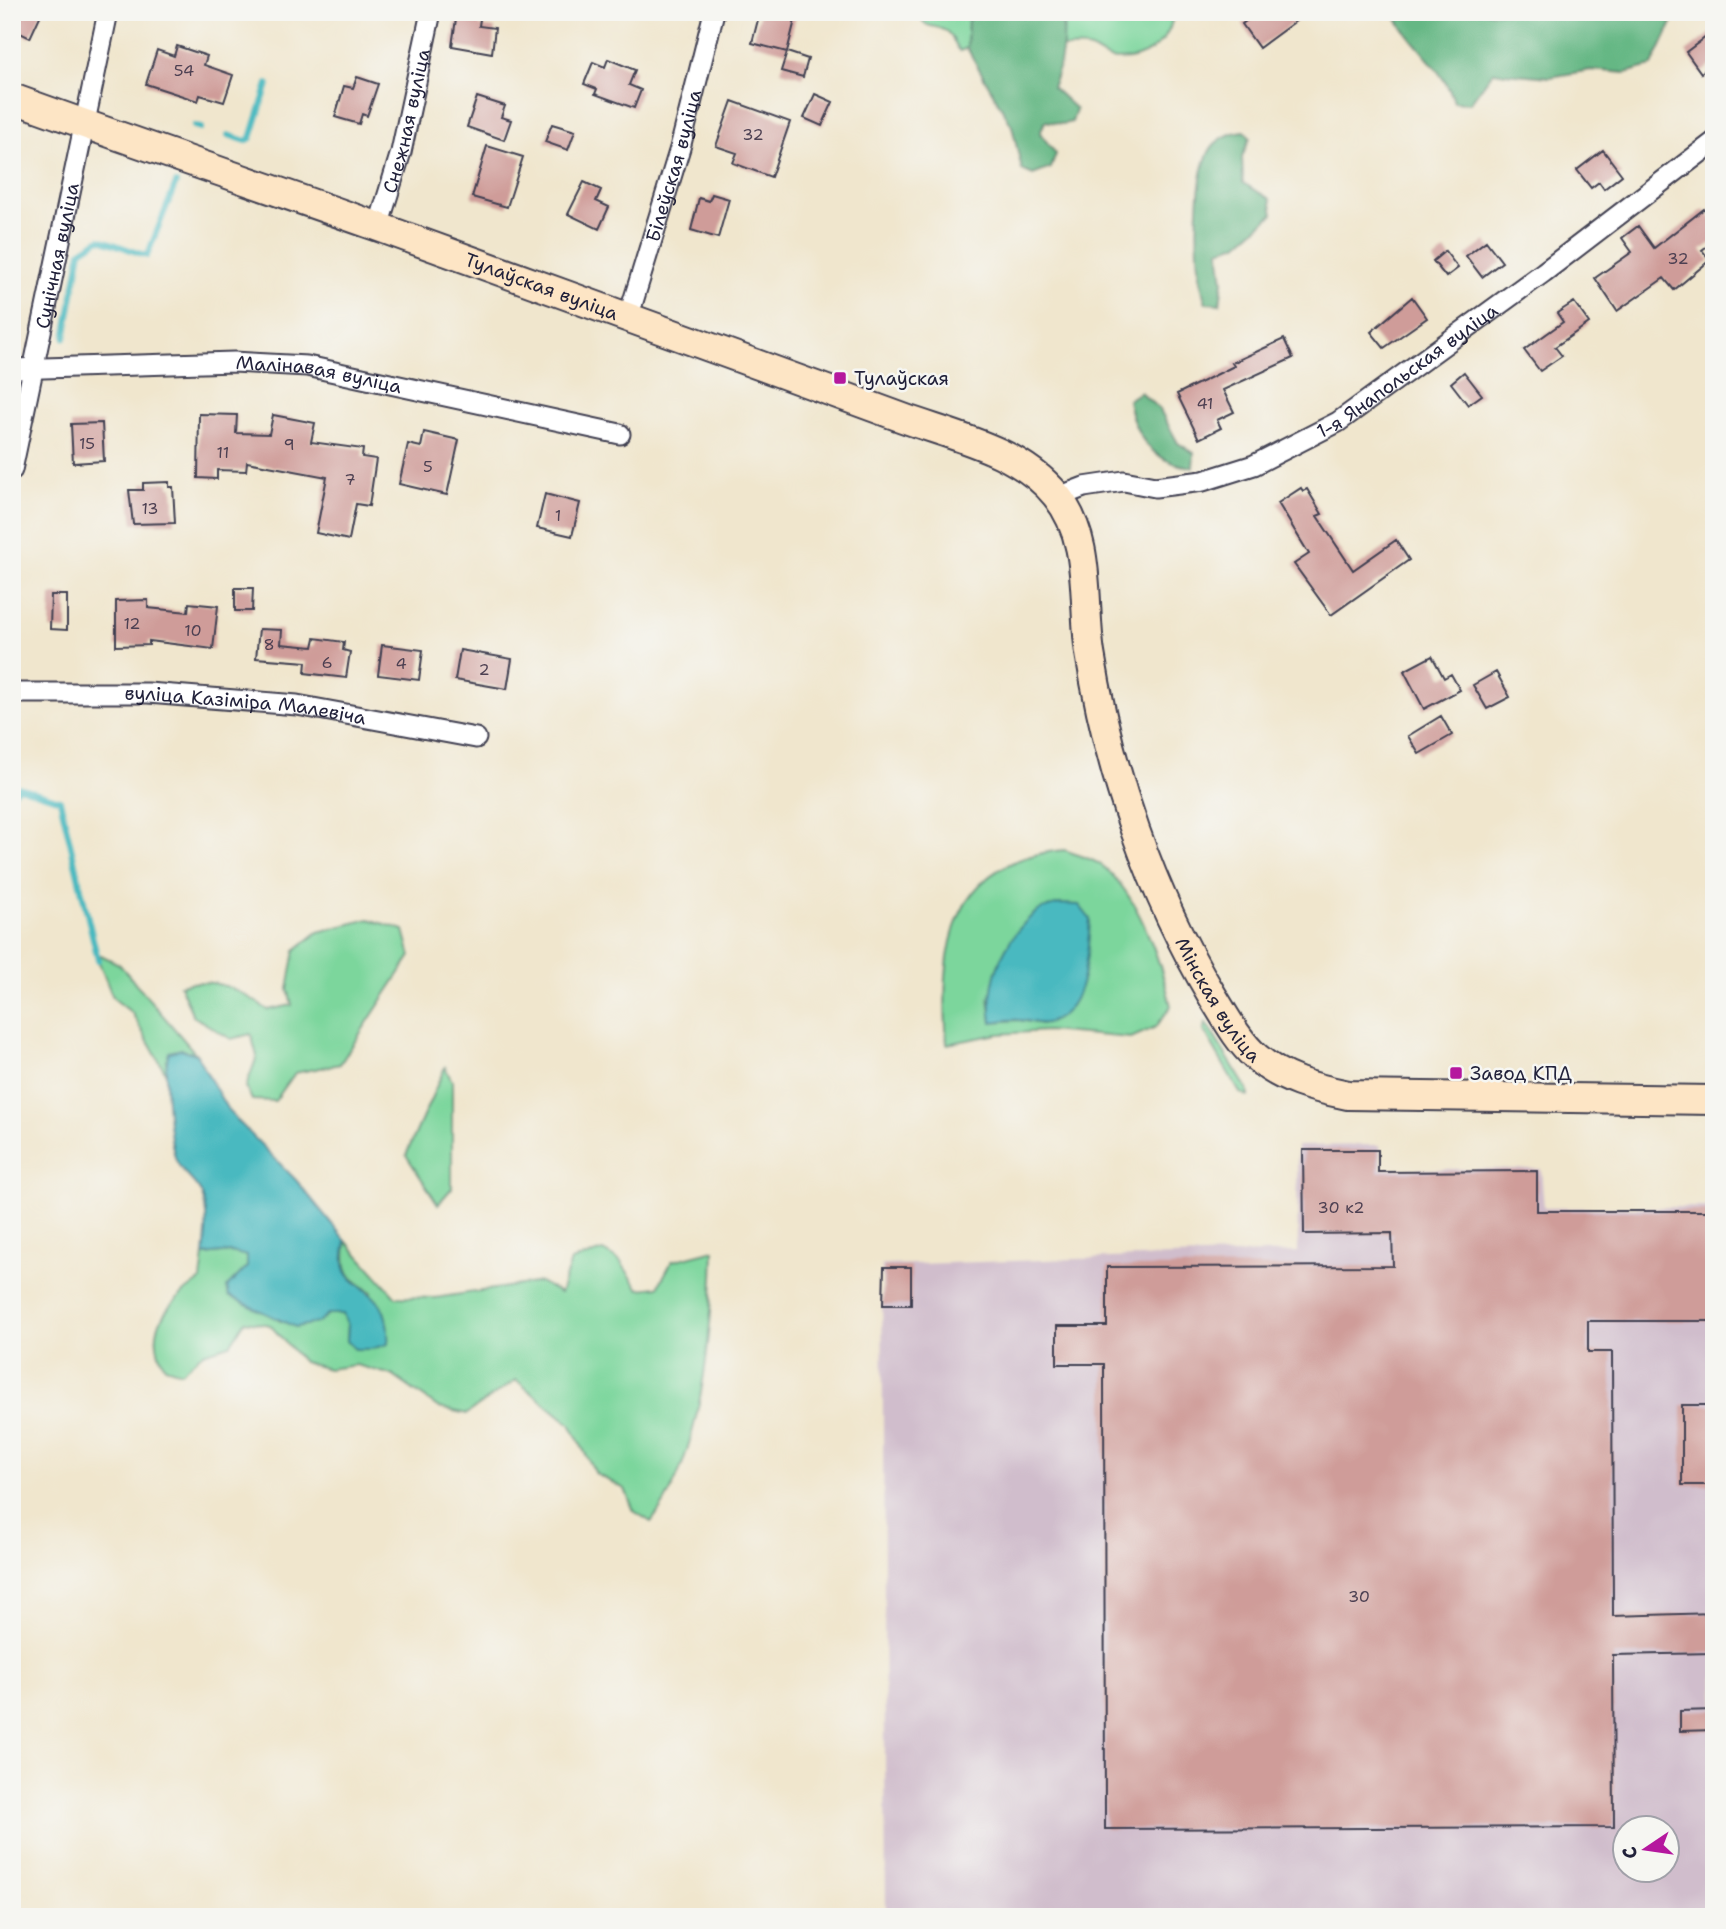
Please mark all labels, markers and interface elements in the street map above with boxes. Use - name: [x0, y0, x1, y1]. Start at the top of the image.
- street label: Снежная вуліца: [377, 46, 435, 196]
- house number: 54: [174, 60, 194, 81]
- street label: Білеўская вуліца: [640, 87, 707, 245]
- house number: 32: [742, 124, 764, 145]
- street label: Сунічная вуліца: [29, 180, 84, 331]
- street label: Тулаўская вуліца: [461, 246, 622, 326]
- house number: 32: [1667, 248, 1689, 269]
- street label: 1-я Янапольская вуліца: [1312, 297, 1503, 443]
- street label: Малінавая вуліца: [235, 350, 404, 399]
- place label: Тулаўская: [854, 366, 949, 391]
- marker: Тулаўская: [832, 370, 848, 386]
- house number: 41: [1196, 393, 1214, 414]
- house number: 15: [79, 433, 95, 454]
- house number: 9: [283, 434, 295, 455]
- house number: 11: [217, 442, 229, 463]
- house number: 5: [423, 456, 433, 477]
- house number: 7: [344, 469, 356, 490]
- house number: 13: [141, 498, 159, 519]
- house number: 1: [555, 505, 561, 526]
- house number: 12: [123, 613, 141, 634]
- house number: 10: [184, 620, 202, 641]
- house number: 8: [263, 634, 275, 655]
- house number: 6: [321, 652, 333, 673]
- house number: 4: [395, 653, 407, 674]
- house number: 2: [478, 659, 490, 680]
- street label: вуліца Казіміра Малевіча: [124, 680, 368, 730]
- street label: Мінская вуліца: [1170, 933, 1266, 1068]
- place label: Завод КПД: [1470, 1061, 1573, 1086]
- marker: Завод КПД: [1448, 1065, 1464, 1081]
- house number: 30 к2: [1318, 1197, 1364, 1218]
- house number: 30: [1348, 1586, 1370, 1607]
- north arrow: [1610, 1814, 1680, 1884]
- text: С: [1616, 1844, 1643, 1861]

